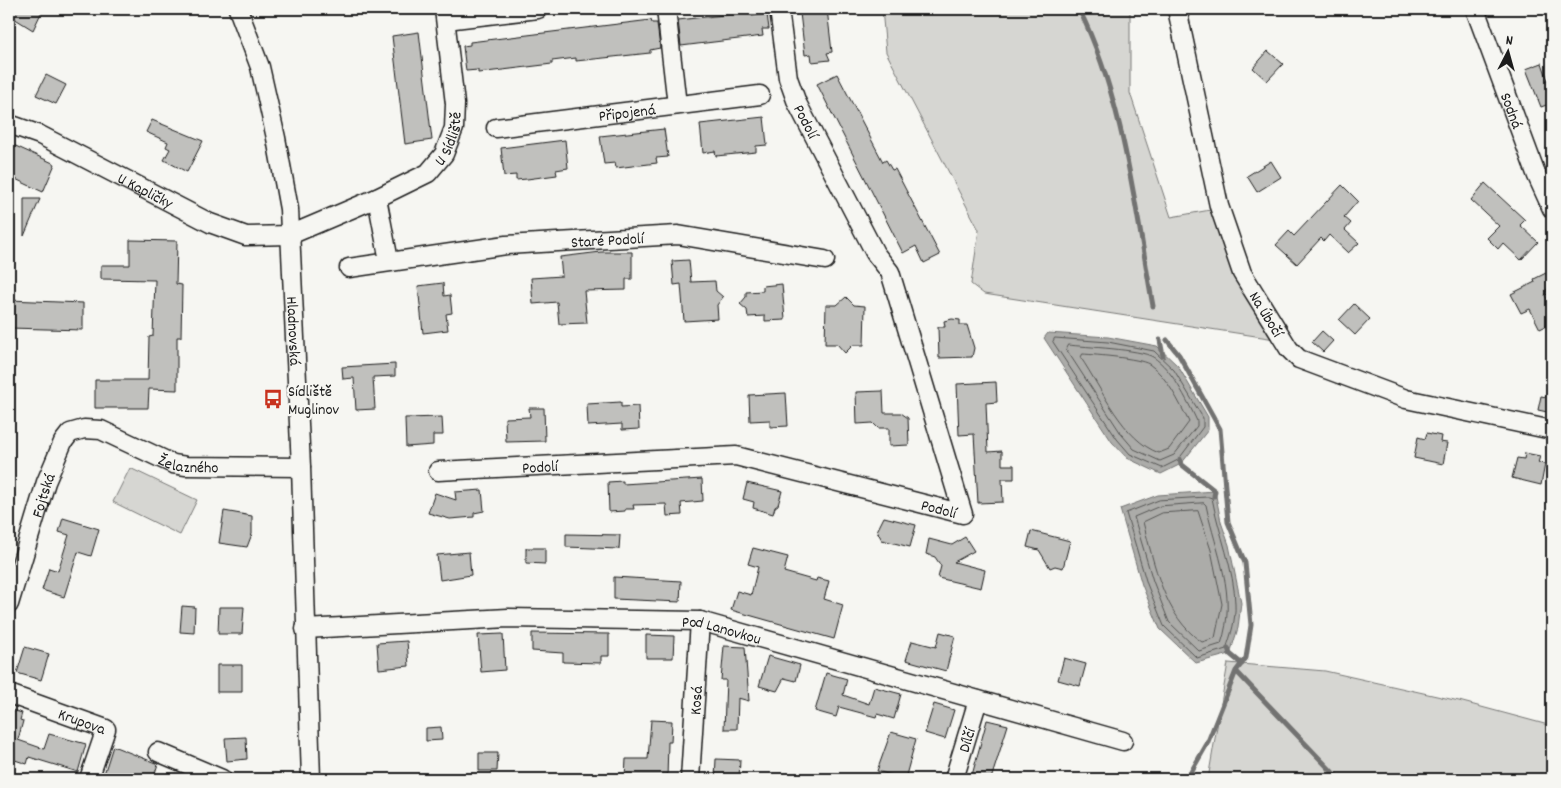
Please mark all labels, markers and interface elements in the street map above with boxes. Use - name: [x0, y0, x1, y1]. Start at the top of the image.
- north arrow: [1484, 28, 1534, 78]
- text: N: [1505, 31, 1514, 51]
- street label: Sodná: [1493, 90, 1527, 133]
- street label: Připojená: [597, 99, 657, 129]
- street label: Podolí: [786, 101, 824, 144]
- street label: U Sídliště: [430, 111, 469, 172]
- street label: U Kapličky: [113, 168, 177, 216]
- street label: Staré Podolí: [570, 228, 645, 255]
- street label: Na Úbočí: [1242, 288, 1288, 343]
- street label: Hladnovská: [279, 296, 305, 366]
- place label: Sídliště Muglinov: [288, 381, 340, 422]
- bus stop icon: Sídliště Muglinov: [262, 388, 284, 410]
- street label: Želazného: [154, 450, 219, 480]
- street label: Podolí: [522, 456, 559, 481]
- street label: Fojtská: [27, 470, 63, 521]
- street label: Podolí: [918, 495, 960, 526]
- street label: Pod Lanovkou: [682, 611, 764, 652]
- street label: Kosá: [685, 685, 710, 716]
- street label: Krupova: [55, 704, 109, 742]
- street label: Dílčí: [954, 724, 983, 756]

